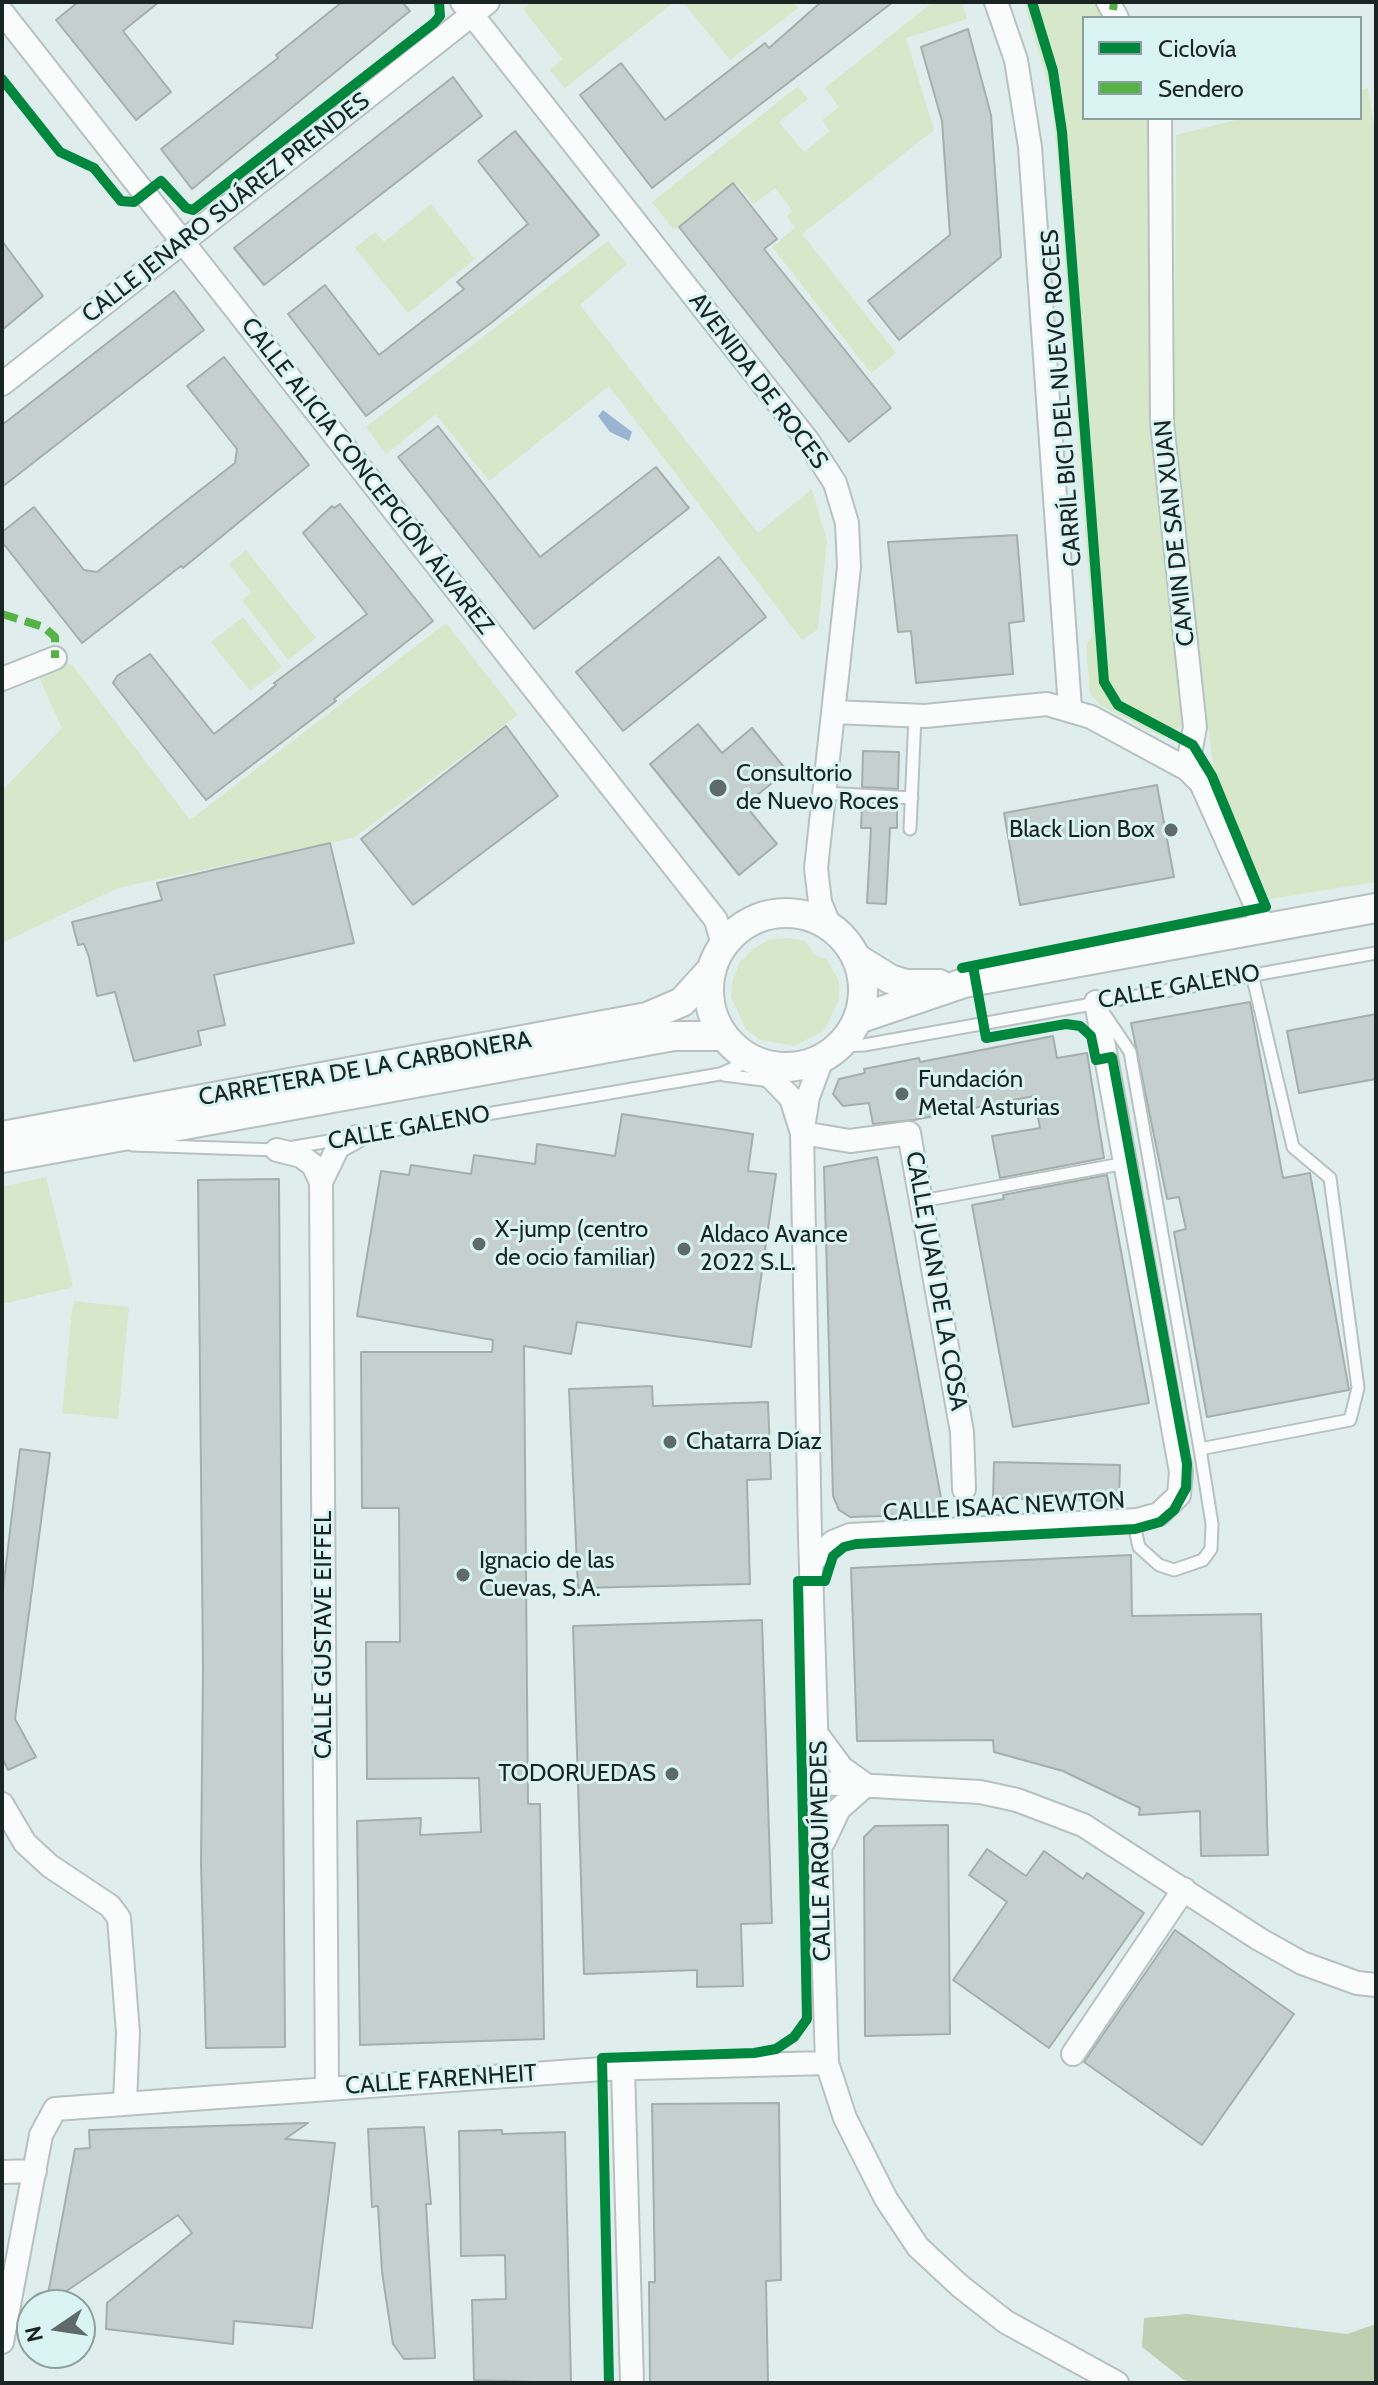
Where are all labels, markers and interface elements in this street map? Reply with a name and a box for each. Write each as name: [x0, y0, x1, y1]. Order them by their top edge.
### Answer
legend: [1082, 16, 1362, 120]
text: Ciclovía: [1158, 34, 1236, 63]
text: Sendero: [1158, 74, 1244, 103]
street label: CALLE JENARO SUÁREZ PRENDES: [76, 87, 376, 329]
street label: CARRÍL BICI DEL NUEVO ROCES: [1036, 228, 1088, 568]
street label: AVENIDA DE ROCES: [682, 287, 834, 475]
street label: CALLE ALICIA CONCEPCIÓN ÁLVAREZ: [235, 312, 499, 640]
street label: CAMIN DE SAN XUAN: [1149, 418, 1201, 648]
place label: Consultorio de Nuevo Roces: [736, 760, 899, 816]
marker: Consultorio de Nuevo Roces: [707, 777, 729, 799]
place label: Black Lion Box: [1009, 816, 1155, 844]
marker: Black Lion Box: [1162, 821, 1180, 839]
street label: CALLE GALENO: [1096, 959, 1262, 1015]
street label: CARRETERA DE LA CARBONERA: [196, 1026, 534, 1112]
place label: Fundación Metal Asturias: [918, 1066, 1060, 1122]
marker: Fundación Metal Asturias: [893, 1085, 911, 1103]
street label: CALLE GALENO: [326, 1100, 492, 1156]
street label: CALLE JUAN DE LA COSA: [899, 1149, 973, 1413]
place label: X-jump (centro de ocio familiar): [495, 1216, 656, 1272]
place label: Aldaco Avance 2022 S.L.: [700, 1221, 848, 1277]
marker: X-jump (centro de ocio familiar): [470, 1235, 488, 1253]
marker: Aldaco Avance 2022 S.L.: [675, 1240, 693, 1258]
place label: Chatarra Díaz: [686, 1428, 822, 1456]
marker: Chatarra Díaz: [661, 1433, 679, 1451]
street label: CALLE ISAAC NEWTON: [882, 1486, 1126, 1528]
street label: CALLE GUSTAVE EIFFEL: [310, 1511, 338, 1759]
place label: Ignacio de las Cuevas, S.A.: [479, 1547, 614, 1603]
marker: Ignacio de las Cuevas, S.A.: [454, 1566, 472, 1584]
street label: CALLE ARQUÍMEDES: [805, 1740, 837, 1962]
place label: TODORUEDAS: [498, 1760, 656, 1788]
marker: TODORUEDAS: [663, 1765, 681, 1783]
street label: CALLE FARENHEIT: [344, 2059, 538, 2101]
north arrow: [16, 2289, 96, 2369]
text: N: [19, 2323, 49, 2345]

